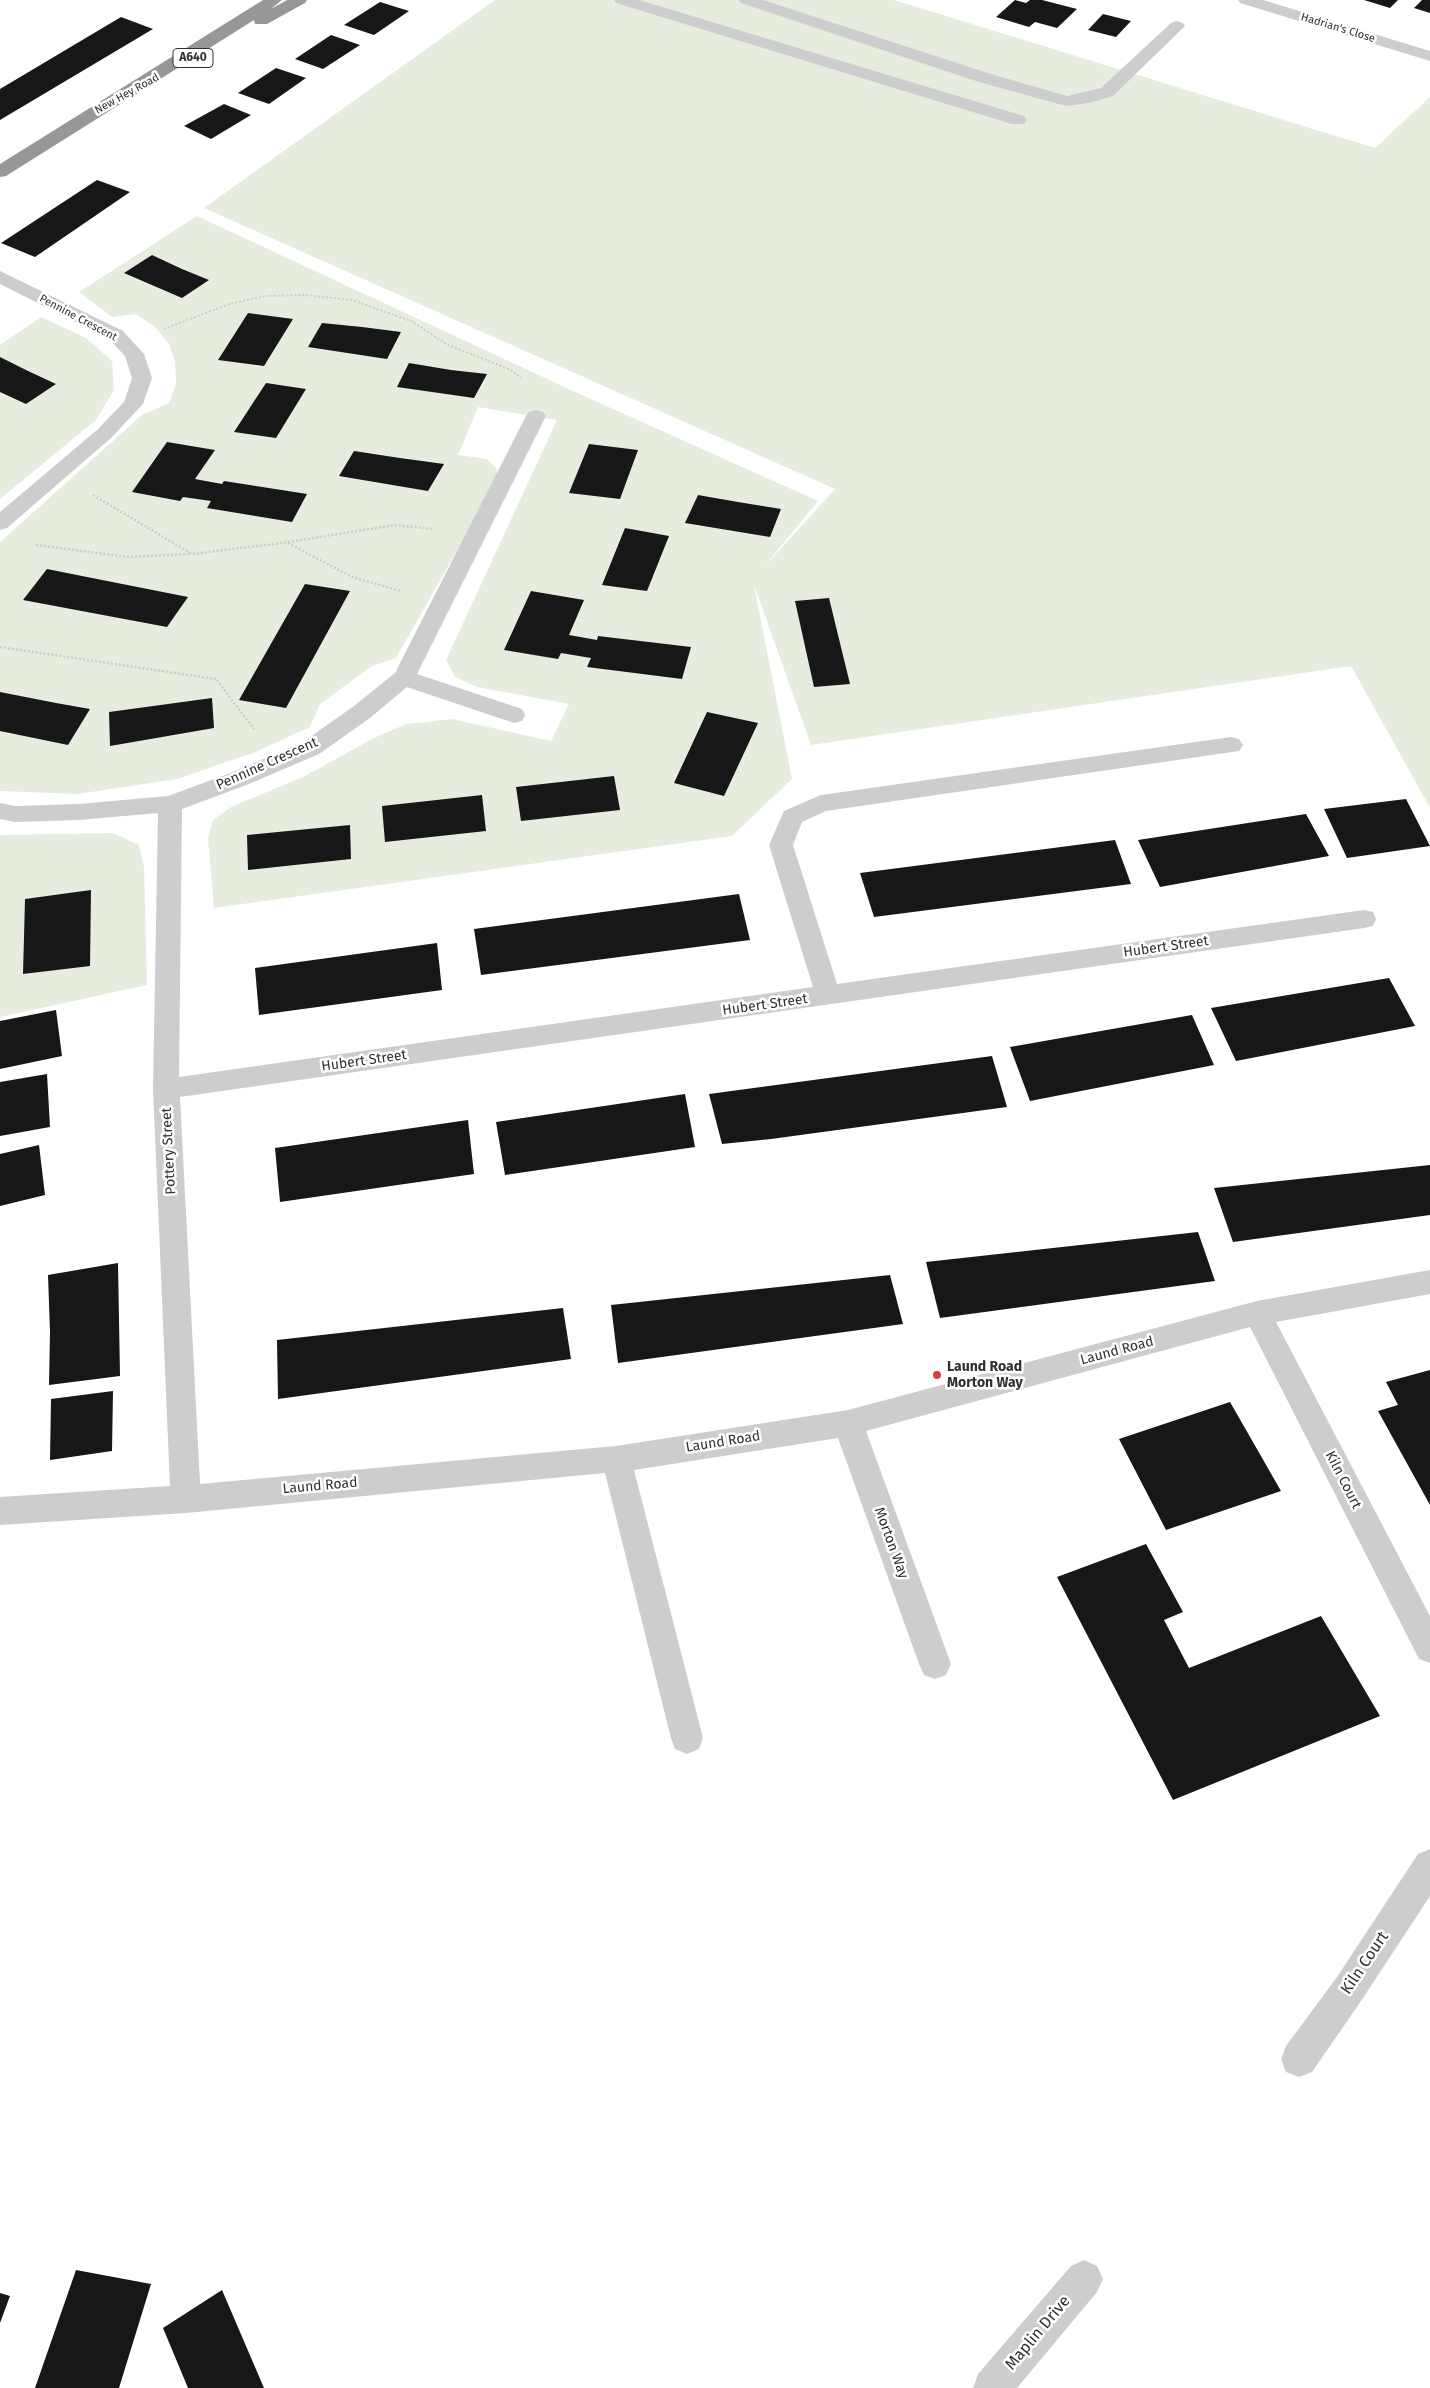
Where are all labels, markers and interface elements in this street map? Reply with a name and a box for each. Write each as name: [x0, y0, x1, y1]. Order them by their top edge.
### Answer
street label: Hadrian's Close: [1299, 10, 1377, 46]
road number: A640: [173, 48, 213, 68]
street label: New Hey Road: [93, 71, 161, 117]
street label: Pennine Crescent: [37, 292, 119, 344]
street label: Pennine Crescent: [214, 734, 320, 794]
street label: Hubert Street: [1122, 933, 1210, 961]
street label: Hubert Street: [721, 991, 809, 1019]
street label: Hubert Street: [320, 1047, 408, 1075]
street label: Pottery Street: [158, 1107, 180, 1195]
street label: Laund Road: [1079, 1333, 1155, 1369]
place label: Laund Road Morton Way: [947, 1359, 1023, 1391]
marker: Laund Road Morton Way: [931, 1369, 943, 1381]
street label: Laund Road: [685, 1428, 761, 1456]
street label: Kiln Court: [1321, 1448, 1365, 1512]
street label: Laund Road: [282, 1474, 358, 1498]
street label: Morton Way: [870, 1505, 912, 1581]
street label: Kiln Court: [1337, 1928, 1393, 1998]
street label: Maplin Drive: [1001, 2292, 1075, 2374]

